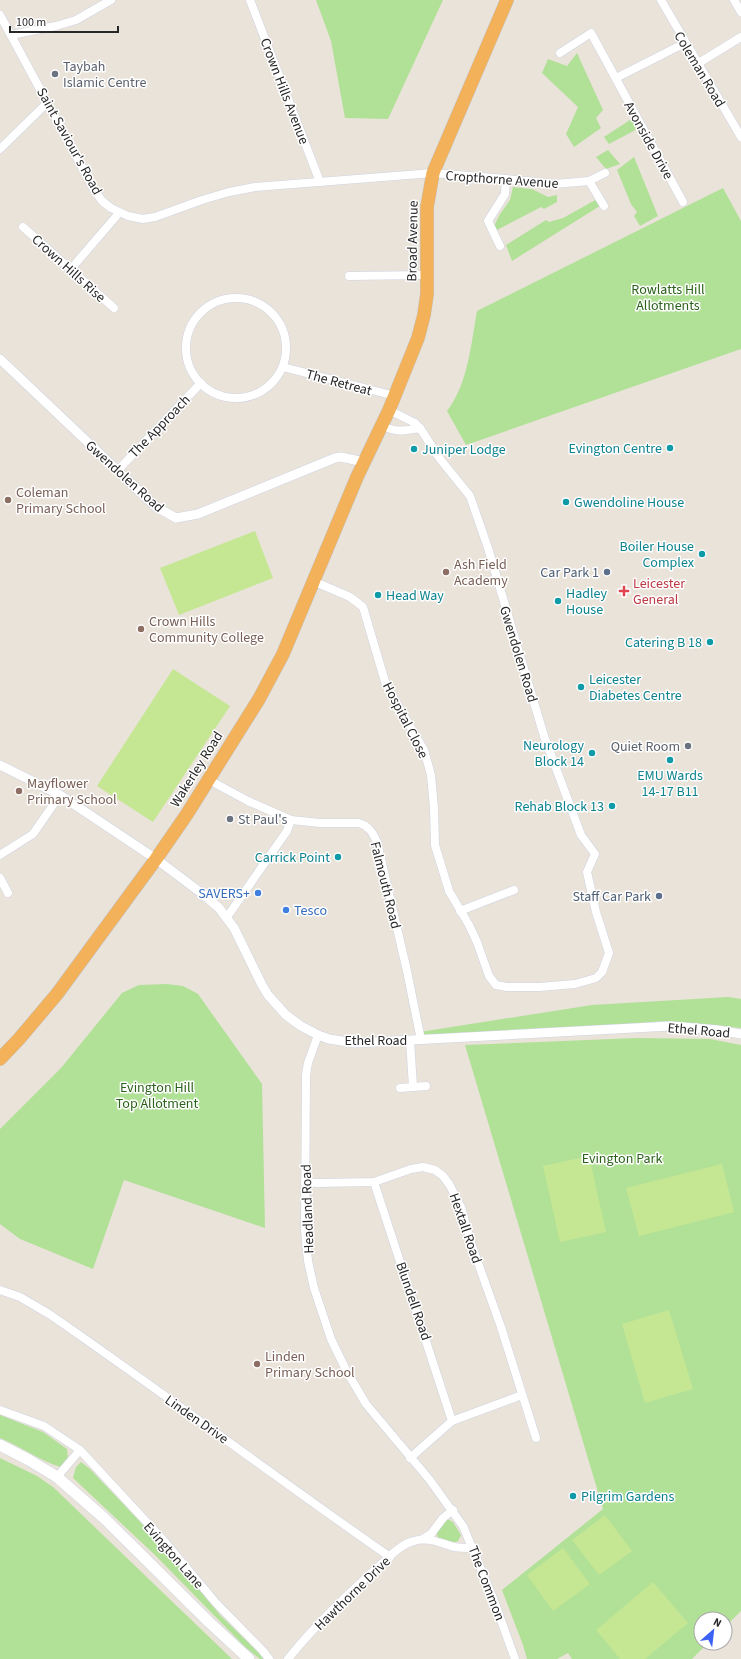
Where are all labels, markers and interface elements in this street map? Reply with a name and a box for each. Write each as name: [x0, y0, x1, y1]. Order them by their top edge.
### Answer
scale bar: [10, 8, 118, 34]
text: 100 m: [16, 14, 46, 31]
street label: Coleman Road: [669, 28, 730, 111]
street label: Crown Hills Avenue: [255, 35, 314, 147]
place label: Taybah Islamic Centre: [63, 57, 146, 93]
marker: Taybah Islamic Centre: [50, 69, 60, 79]
street label: Saint Saviour's Road: [31, 84, 107, 199]
street label: Avonside Drive: [618, 98, 678, 183]
street label: Cropthorne Avenue: [445, 166, 559, 194]
street label: Broad Avenue: [402, 200, 424, 282]
street label: Crown Hills Rise: [27, 230, 110, 307]
park label: Rowlatts Hill Allotments: [631, 280, 705, 316]
street label: The Retreat: [304, 365, 374, 401]
street label: The Approach: [124, 391, 195, 463]
street label: Gwendolen Road: [81, 436, 168, 518]
place label: Evington Centre: [568, 439, 662, 459]
place label: Juniper Lodge: [422, 440, 506, 460]
marker: Evington Centre: [665, 443, 675, 453]
marker: Juniper Lodge: [409, 444, 419, 454]
place label: Coleman Primary School: [16, 483, 106, 519]
place label: Gwendoline House: [574, 493, 684, 513]
marker: Coleman Primary School: [3, 495, 13, 505]
marker: Gwendoline House: [561, 497, 571, 507]
place label: Boiler House Complex: [619, 537, 695, 573]
marker: Boiler House Complex: [697, 549, 707, 559]
place label: Ash Field Academy: [454, 555, 508, 591]
place label: Car Park 1: [540, 563, 599, 583]
marker: Ash Field Academy: [441, 567, 451, 577]
marker: Car Park 1: [602, 567, 612, 577]
place label: Leicester General: [633, 574, 685, 610]
place label: Hadley House: [566, 584, 608, 620]
marker: Leicester General: [618, 585, 630, 597]
place label: Head Way: [386, 586, 444, 606]
marker: Head Way: [373, 590, 383, 600]
marker: Hadley House: [553, 596, 563, 606]
street label: Gwendolen Road: [494, 604, 542, 705]
place label: Crown Hills Community College: [149, 612, 264, 648]
marker: Crown Hills Community College: [136, 624, 146, 634]
place label: Catering B 18: [625, 633, 702, 653]
marker: Catering B 18: [705, 637, 715, 647]
place label: Leicester Diabetes Centre: [589, 670, 682, 706]
street label: Hospital Close: [377, 679, 433, 762]
marker: Leicester Diabetes Centre: [576, 682, 586, 692]
street label: Wakerley Road: [166, 728, 228, 811]
place label: Neurology Block 14: [523, 736, 584, 772]
place label: Quiet Room: [611, 737, 680, 757]
marker: Quiet Room: [683, 741, 693, 751]
marker: Neurology Block 14: [587, 748, 597, 758]
marker: EMU Wards 14-17 B11: [665, 755, 675, 765]
place label: EMU Wards 14-17 B11: [637, 766, 703, 802]
place label: Mayflower Primary School: [27, 774, 117, 810]
marker: Mayflower Primary School: [14, 786, 24, 796]
place label: Rehab Block 13: [515, 797, 604, 817]
marker: Rehab Block 13: [607, 801, 617, 811]
place label: St Paul's: [238, 810, 287, 830]
marker: St Paul's: [225, 814, 235, 824]
street label: Falmouth Road: [365, 840, 406, 931]
place label: Carrick Point: [255, 848, 330, 868]
marker: Carrick Point: [333, 852, 343, 862]
place label: SAVERS+: [198, 884, 250, 904]
place label: Staff Car Park: [573, 887, 651, 907]
marker: SAVERS+: [253, 888, 263, 898]
marker: Staff Car Park: [654, 891, 664, 901]
place label: Tesco: [294, 901, 327, 921]
marker: Tesco: [281, 905, 291, 915]
street label: Ethel Road: [667, 1018, 731, 1044]
street label: Ethel Road: [345, 1031, 407, 1051]
park label: Evington Hill Top Allotment: [116, 1078, 199, 1114]
park label: Evington Park: [582, 1149, 662, 1169]
street label: Headland Road: [296, 1164, 320, 1254]
street label: Hextall Road: [444, 1190, 486, 1266]
street label: Blundell Road: [390, 1259, 436, 1343]
place label: Linden Primary School: [265, 1347, 355, 1383]
marker: Linden Primary School: [252, 1359, 262, 1369]
street label: Linden Drive: [161, 1391, 232, 1449]
place label: Pilgrim Gardens: [581, 1487, 674, 1507]
marker: Pilgrim Gardens: [568, 1491, 578, 1501]
street label: Evington Lane: [138, 1518, 208, 1594]
street label: The Common: [463, 1543, 510, 1624]
street label: Hawthorne Drive: [310, 1552, 395, 1635]
north arrow: [693, 1611, 733, 1651]
text: N: [711, 1614, 724, 1631]

